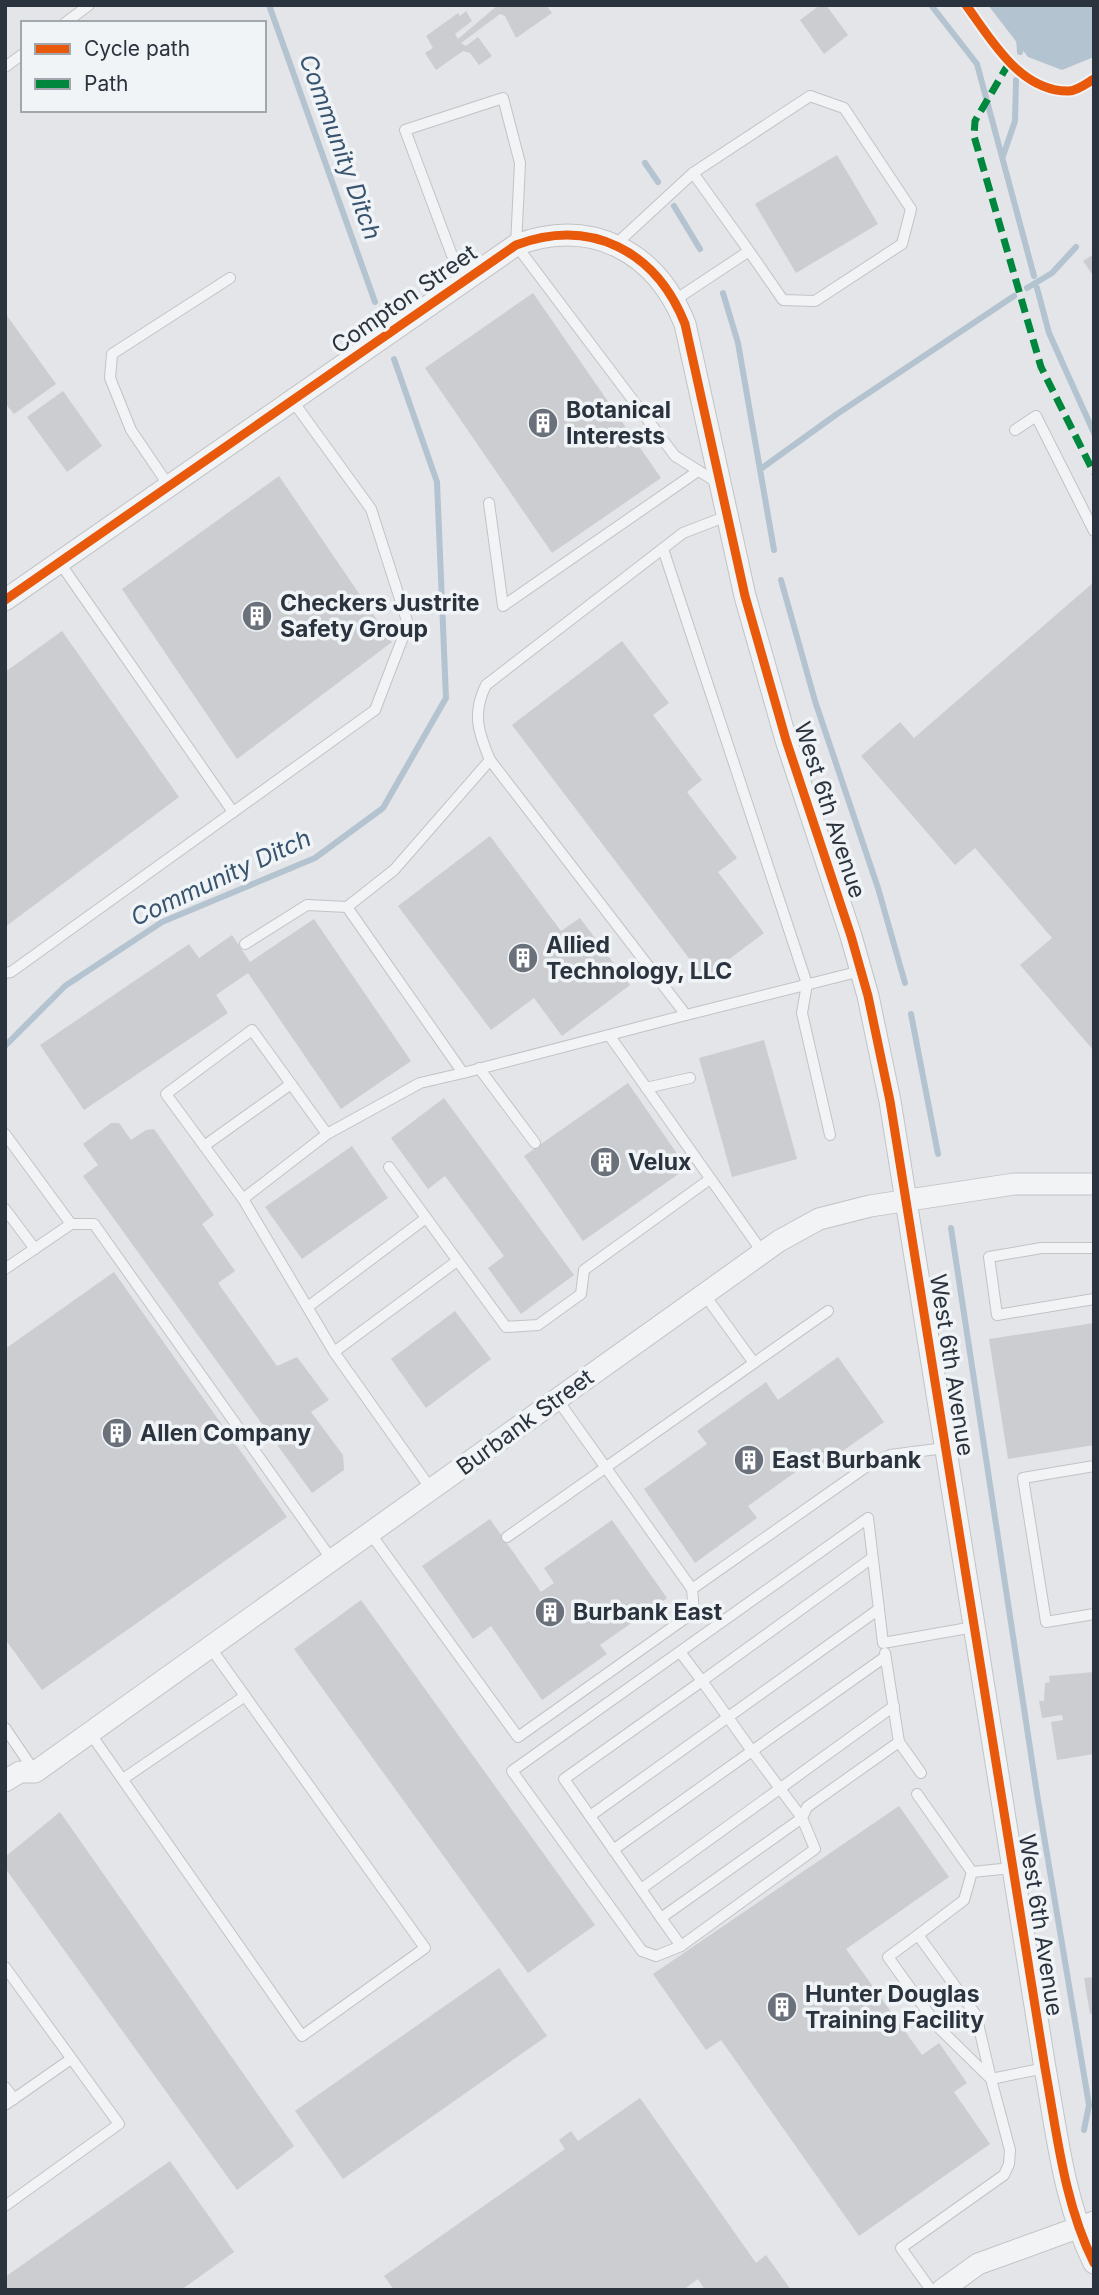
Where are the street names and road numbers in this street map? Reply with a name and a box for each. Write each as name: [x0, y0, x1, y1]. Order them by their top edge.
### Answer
street label: Compton Street: [326, 238, 482, 359]
street label: West 6th Avenue: [788, 718, 872, 902]
street label: West 6th Avenue: [924, 1272, 980, 1458]
street label: Burbank Street: [451, 1363, 599, 1481]
street label: West 6th Avenue: [1013, 1832, 1069, 2018]

